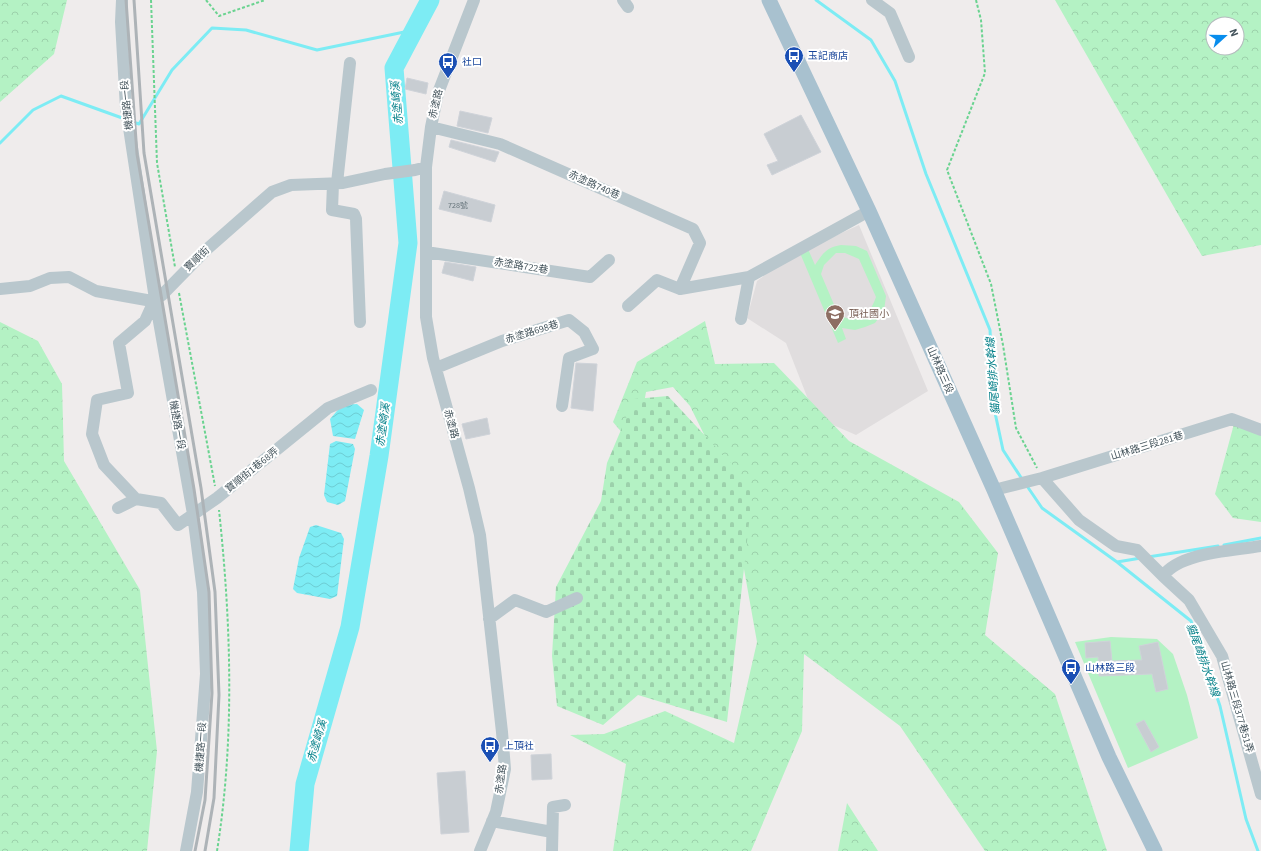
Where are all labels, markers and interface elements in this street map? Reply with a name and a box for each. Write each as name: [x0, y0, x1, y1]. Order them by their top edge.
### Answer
north arrow: [1205, 16, 1245, 56]
text: N: [1226, 26, 1242, 39]
bus stop icon: 玉記商店: [783, 45, 805, 73]
place label: 玉記商店: [808, 49, 848, 63]
bus stop icon: 社口: [437, 51, 459, 79]
place label: 社口: [462, 55, 482, 69]
water label: 赤塗崎溪: [387, 78, 406, 126]
street label: 機捷路一段: [117, 79, 137, 131]
street label: 赤塗路: [426, 88, 446, 120]
street label: 赤塗路740巷: [566, 167, 622, 203]
house number: 728號: [448, 200, 468, 211]
street label: 寶順街: [181, 244, 213, 274]
street label: 赤塗路722巷: [493, 255, 549, 277]
school or university icon: 頂社國小: [824, 303, 846, 331]
place label: 頂社國小: [849, 307, 889, 321]
street label: 赤塗路698巷: [504, 317, 560, 347]
water label: 貓尾崎排水幹線: [983, 335, 1003, 415]
street label: 山林路三段: [923, 344, 957, 396]
street label: 機捷路一段: [166, 399, 188, 451]
water label: 赤塗崎溪: [373, 400, 394, 448]
street label: 赤塗路: [440, 408, 462, 440]
street label: 山林路三段281巷: [1109, 428, 1185, 464]
street label: 寶順街1巷68弄: [222, 444, 282, 496]
water label: 貓尾崎排水幹線: [1183, 621, 1224, 701]
bus stop icon: 山林路三段: [1060, 657, 1082, 685]
street label: 山林路三段377巷51弄: [1217, 659, 1257, 755]
place label: 山林路三段: [1085, 661, 1135, 675]
water label: 赤塗崎溪: [304, 716, 331, 764]
street label: 機捷路一段: [192, 722, 210, 772]
bus stop icon: 上頂社: [479, 735, 501, 763]
place label: 上頂社: [504, 739, 534, 753]
street label: 赤塗路: [492, 763, 510, 795]

